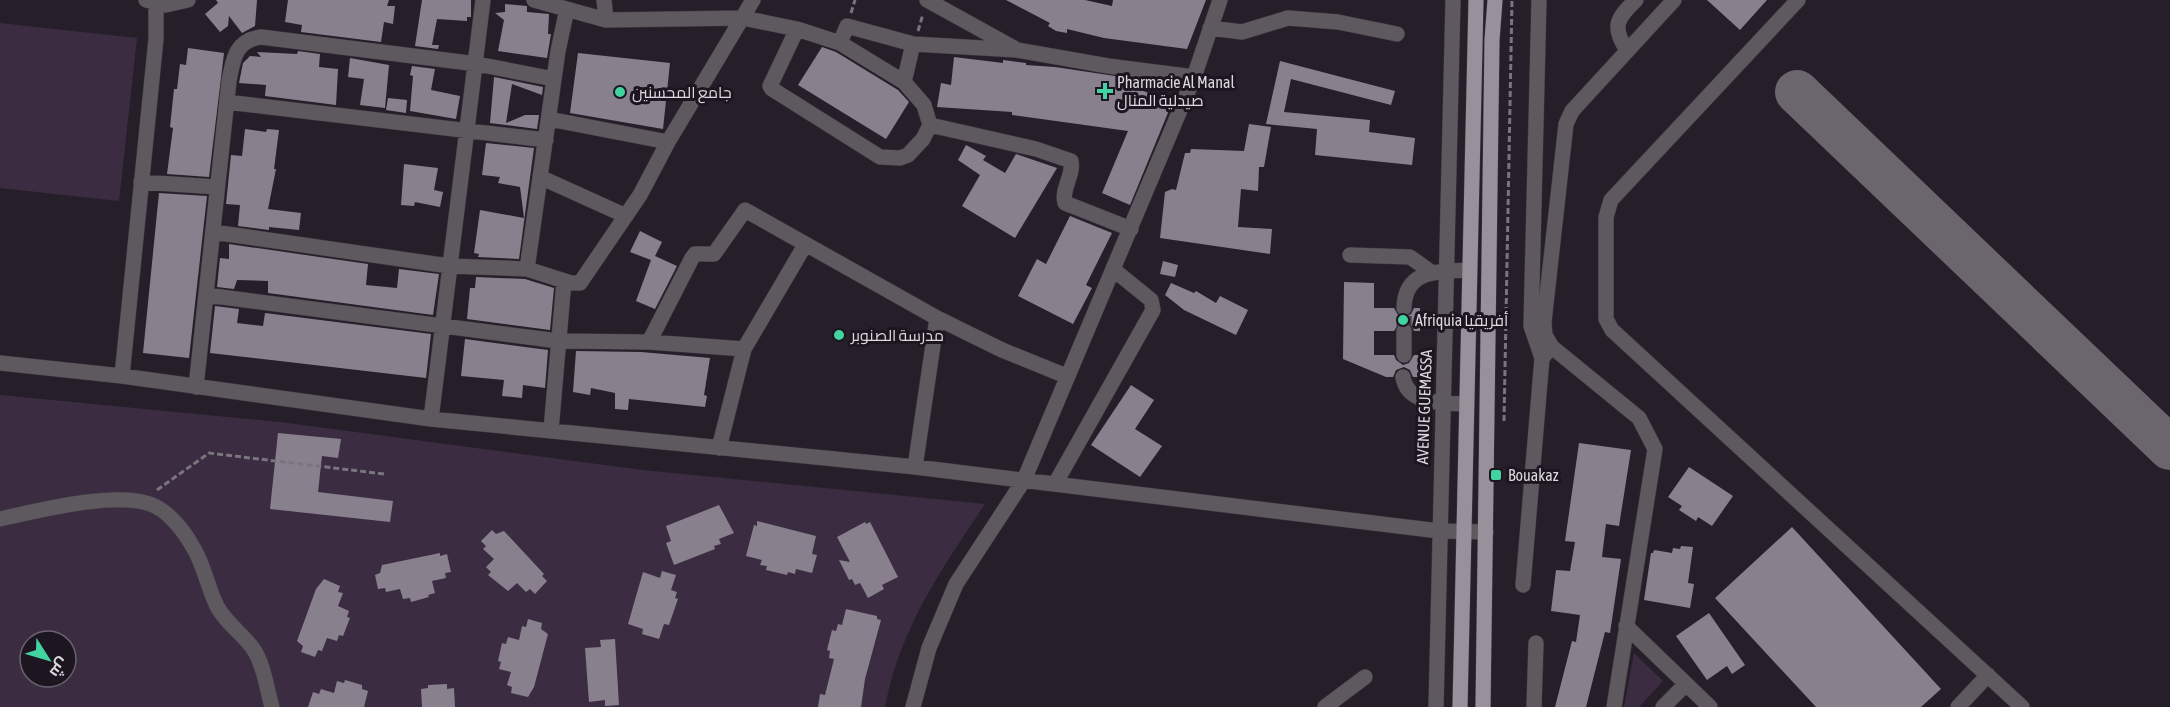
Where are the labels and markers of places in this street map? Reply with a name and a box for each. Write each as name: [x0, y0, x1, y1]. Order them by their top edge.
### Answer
place label: Pharmacie Al Manal صيدلية المنال: [1117, 73, 1235, 111]
place label: جامع المحسنين: [632, 83, 732, 104]
marker: Pharmacie Al Manal صيدلية المنال: [1098, 84, 1112, 98]
marker: جامع المحسنين: [613, 85, 627, 99]
place label: Afriquia أفريقيا: [1415, 311, 1508, 330]
marker: Afriquia أفريقيا: [1396, 313, 1410, 327]
place label: مدرسة الصنوبر: [850, 326, 944, 345]
marker: مدرسة الصنوبر: [832, 328, 846, 342]
place label: Bouakaz: [1508, 466, 1559, 484]
marker: Bouakaz: [1489, 468, 1503, 482]

